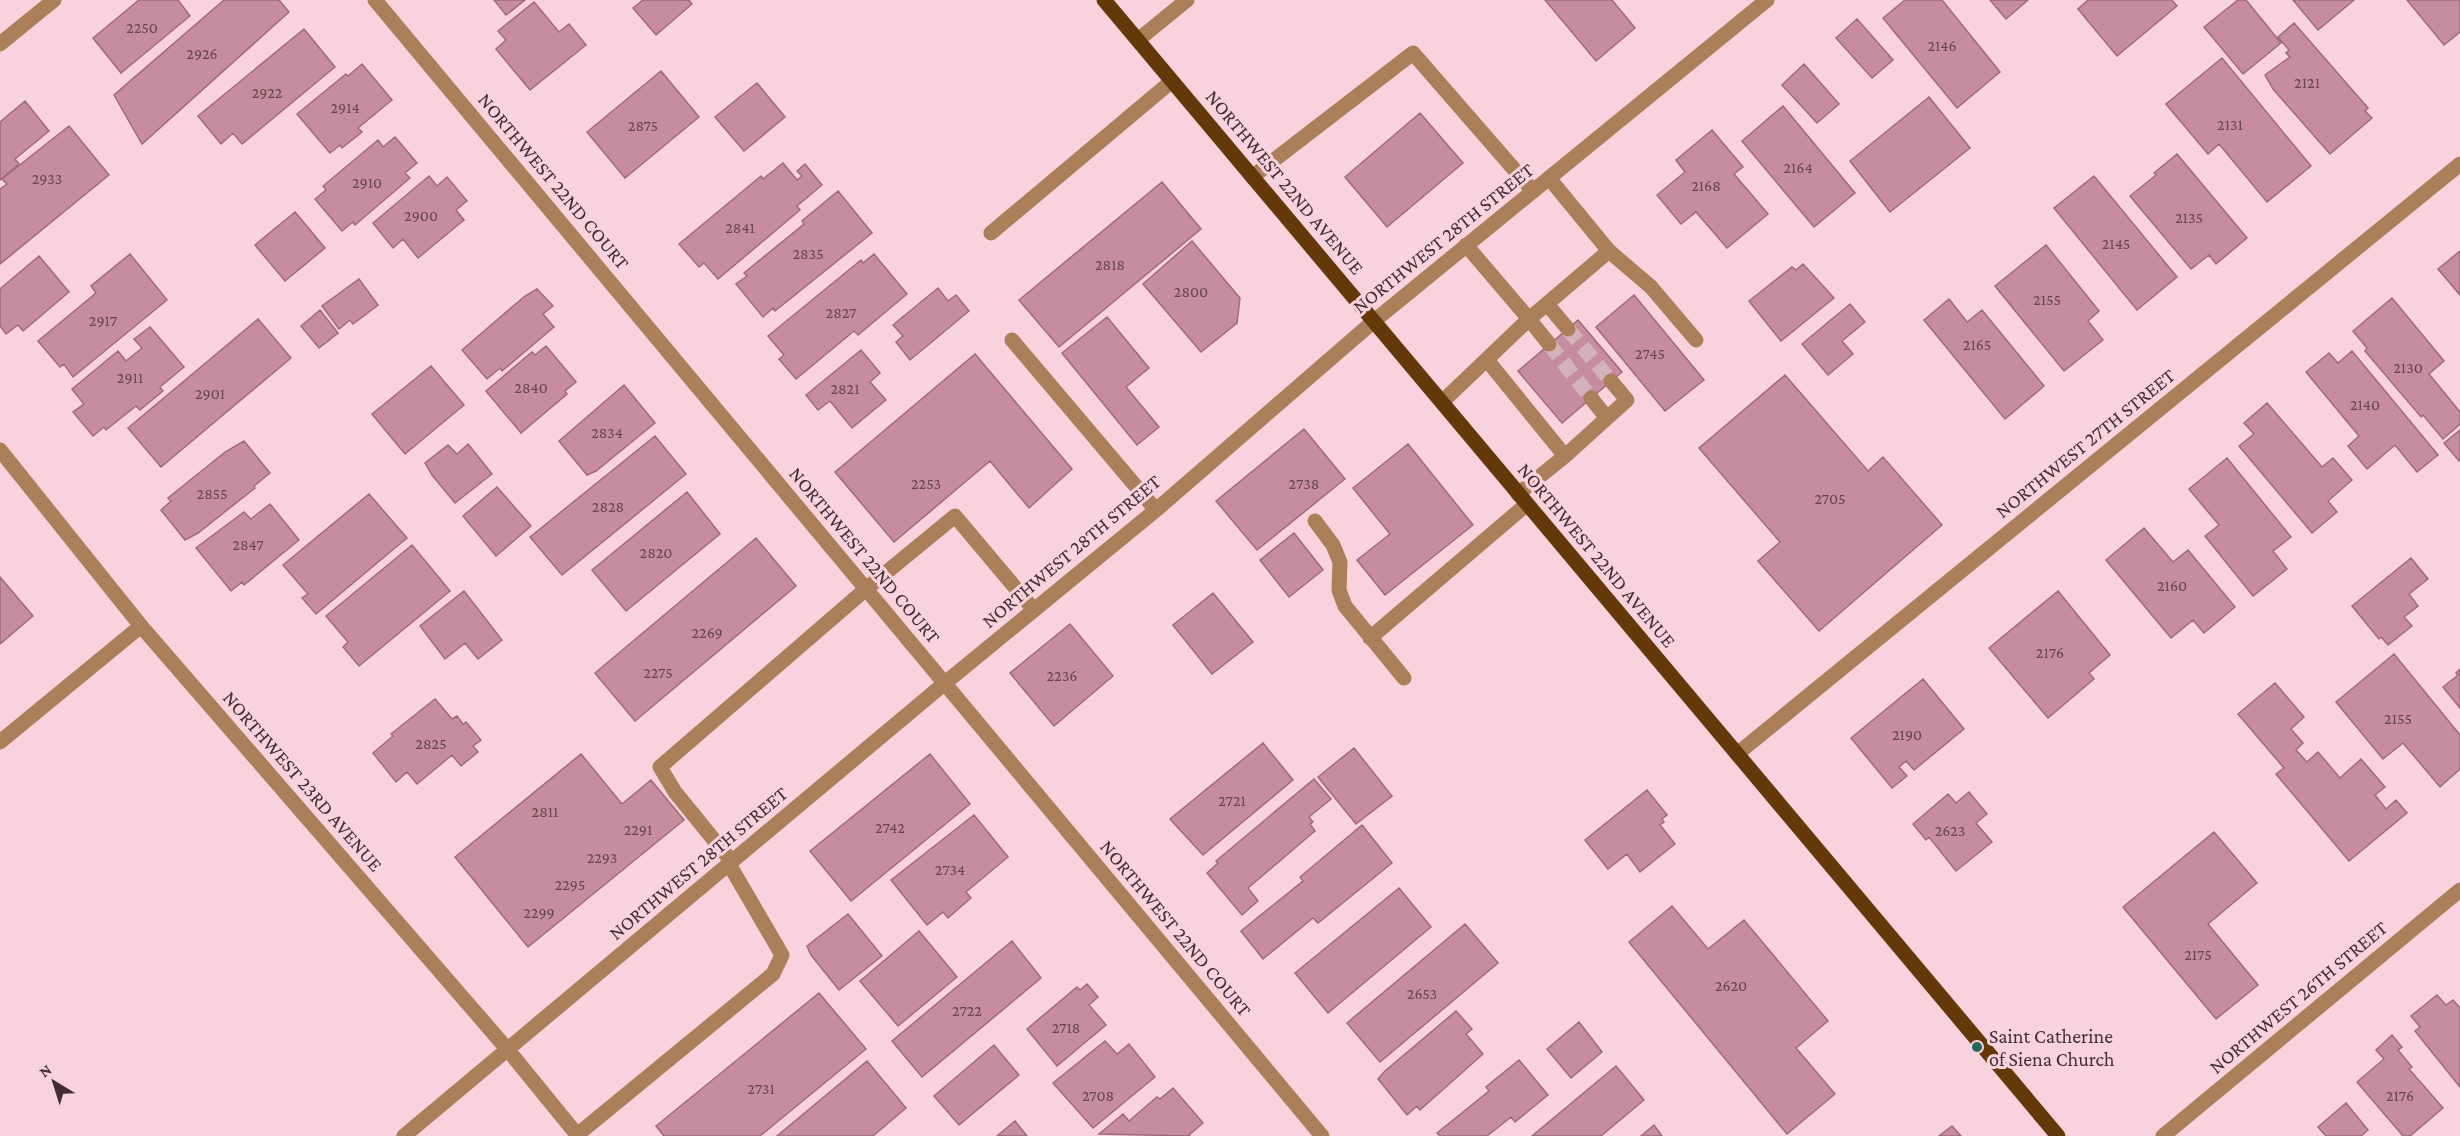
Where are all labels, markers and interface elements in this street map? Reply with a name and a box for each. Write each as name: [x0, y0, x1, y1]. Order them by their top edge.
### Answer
house number: 2250: [126, 19, 158, 36]
house number: 2146: [1927, 37, 1957, 54]
house number: 2926: [186, 45, 218, 62]
house number: 2121: [2294, 74, 2320, 91]
house number: 2922: [252, 84, 283, 101]
street label: NORTHWEST 22ND AVENUE: [1201, 85, 1369, 279]
street label: NORTHWEST 22ND COURT: [474, 88, 634, 274]
house number: 2914: [330, 99, 360, 116]
house number: 2131: [2217, 116, 2243, 133]
house number: 2875: [628, 117, 658, 134]
street label: NORTHWEST 28TH STREET: [1348, 158, 1538, 318]
house number: 2164: [1783, 159, 1813, 176]
house number: 2933: [32, 170, 62, 187]
house number: 2910: [352, 174, 382, 191]
house number: 2168: [1691, 177, 1721, 194]
house number: 2900: [404, 207, 438, 224]
house number: 2135: [2175, 209, 2203, 226]
house number: 2841: [725, 219, 755, 236]
house number: 2145: [2102, 235, 2130, 252]
house number: 2835: [792, 245, 824, 262]
house number: 2818: [1095, 256, 1125, 273]
house number: 2800: [1174, 283, 1208, 300]
house number: 2155: [2033, 291, 2061, 308]
house number: 2827: [826, 304, 857, 321]
house number: 2917: [89, 312, 118, 329]
house number: 2165: [1963, 336, 1991, 353]
house number: 2745: [1635, 345, 1665, 362]
house number: 2130: [2393, 359, 2423, 376]
street label: NORTHWEST 27TH STREET: [1991, 364, 2179, 522]
house number: 2911: [117, 369, 143, 386]
house number: 2840: [514, 379, 548, 396]
house number: 2821: [830, 380, 860, 397]
house number: 2901: [195, 385, 225, 402]
house number: 2140: [2350, 396, 2380, 413]
house number: 2834: [591, 424, 623, 441]
street label: NORTHWEST 22ND AVENUE: [1513, 458, 1681, 652]
street label: NORTHWEST 22ND COURT: [785, 462, 945, 648]
street label: NORTHWEST 28TH STREET: [977, 470, 1165, 632]
house number: 2253: [911, 475, 941, 492]
house number: 2738: [1289, 475, 1319, 492]
house number: 2855: [197, 485, 227, 502]
house number: 2705: [1814, 490, 1846, 507]
house number: 2828: [592, 498, 624, 515]
house number: 2847: [232, 536, 264, 553]
house number: 2820: [640, 544, 672, 561]
house number: 2160: [2157, 577, 2187, 594]
house number: 2269: [691, 624, 723, 641]
house number: 2176: [2036, 644, 2064, 661]
house number: 2275: [643, 664, 673, 681]
house number: 2236: [1047, 667, 1077, 684]
street label: NORTHWEST 23RD AVENUE: [219, 686, 387, 876]
house number: 2155: [2384, 710, 2412, 727]
house number: 2190: [1892, 726, 1922, 743]
house number: 2825: [415, 735, 447, 752]
street label: NORTHWEST 28TH STREET: [604, 782, 792, 944]
house number: 2721: [1218, 792, 1246, 809]
house number: 2811: [532, 803, 558, 820]
house number: 2742: [875, 819, 905, 836]
house number: 2291: [624, 821, 652, 838]
house number: 2623: [1935, 822, 1965, 839]
street label: NORTHWEST 22ND COURT: [1096, 835, 1256, 1021]
house number: 2293: [587, 849, 617, 866]
house number: 2734: [935, 861, 965, 878]
house number: 2295: [555, 876, 585, 893]
house number: 2299: [523, 904, 555, 921]
street label: NORTHWEST 26TH STREET: [2205, 916, 2391, 1078]
house number: 2175: [2184, 946, 2212, 963]
house number: 2620: [1715, 977, 1747, 994]
house number: 2653: [1407, 985, 1437, 1002]
house number: 2722: [952, 1002, 982, 1019]
house number: 2718: [1052, 1019, 1080, 1036]
place label: Saint Catherine of Siena Church: [1989, 1025, 2115, 1070]
marker: Saint Catherine of Siena Church: [1970, 1040, 1984, 1054]
north arrow: [24, 1052, 84, 1112]
text: N: [36, 1060, 55, 1081]
house number: 2731: [747, 1080, 775, 1097]
house number: 2708: [1082, 1087, 1114, 1104]
house number: 2176: [2386, 1087, 2414, 1104]

